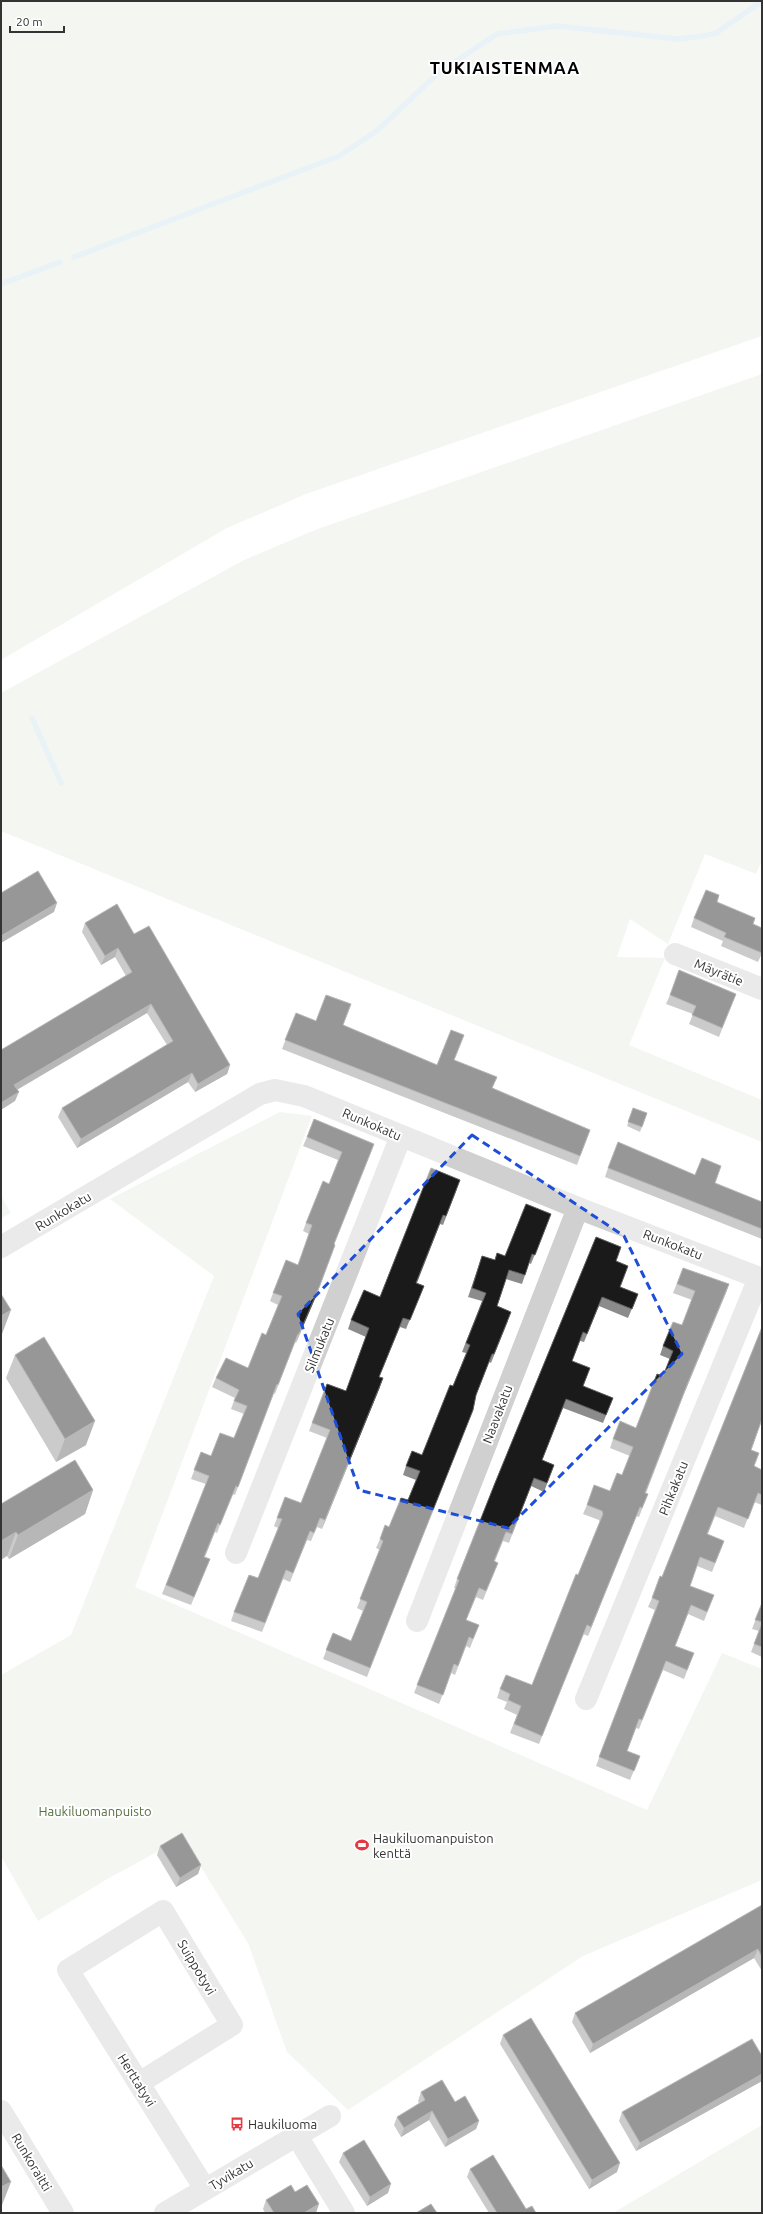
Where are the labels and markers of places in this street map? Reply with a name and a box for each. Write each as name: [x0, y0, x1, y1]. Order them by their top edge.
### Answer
place label: Haukiluomanpuiston kenttä: [373, 1831, 494, 1860]
sports icon: Haukiluomanpuiston kenttä: [354, 1837, 370, 1853]
bus stop icon: Haukiluoma: [229, 2116, 245, 2132]
place label: Haukiluoma: [248, 2117, 317, 2131]

